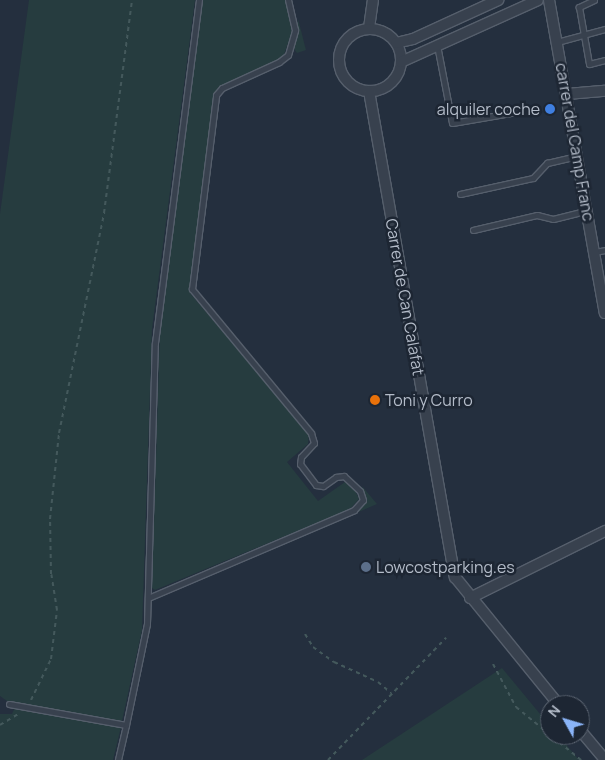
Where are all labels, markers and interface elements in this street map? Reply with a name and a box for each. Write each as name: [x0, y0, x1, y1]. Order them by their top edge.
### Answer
street label: carrer del Camp Franc: [552, 61, 598, 223]
place label: alquiler coche: [437, 99, 540, 119]
marker: alquiler coche: [544, 103, 556, 115]
street label: Carrer de Can Calafat: [382, 217, 428, 377]
place label: Toni y Curro: [385, 390, 473, 410]
marker: Toni y Curro: [369, 394, 381, 406]
place label: Lowcostparking.es: [376, 557, 515, 577]
marker: Lowcostparking.es: [360, 561, 372, 573]
north arrow: [540, 695, 590, 745]
text: N: [543, 701, 564, 721]

